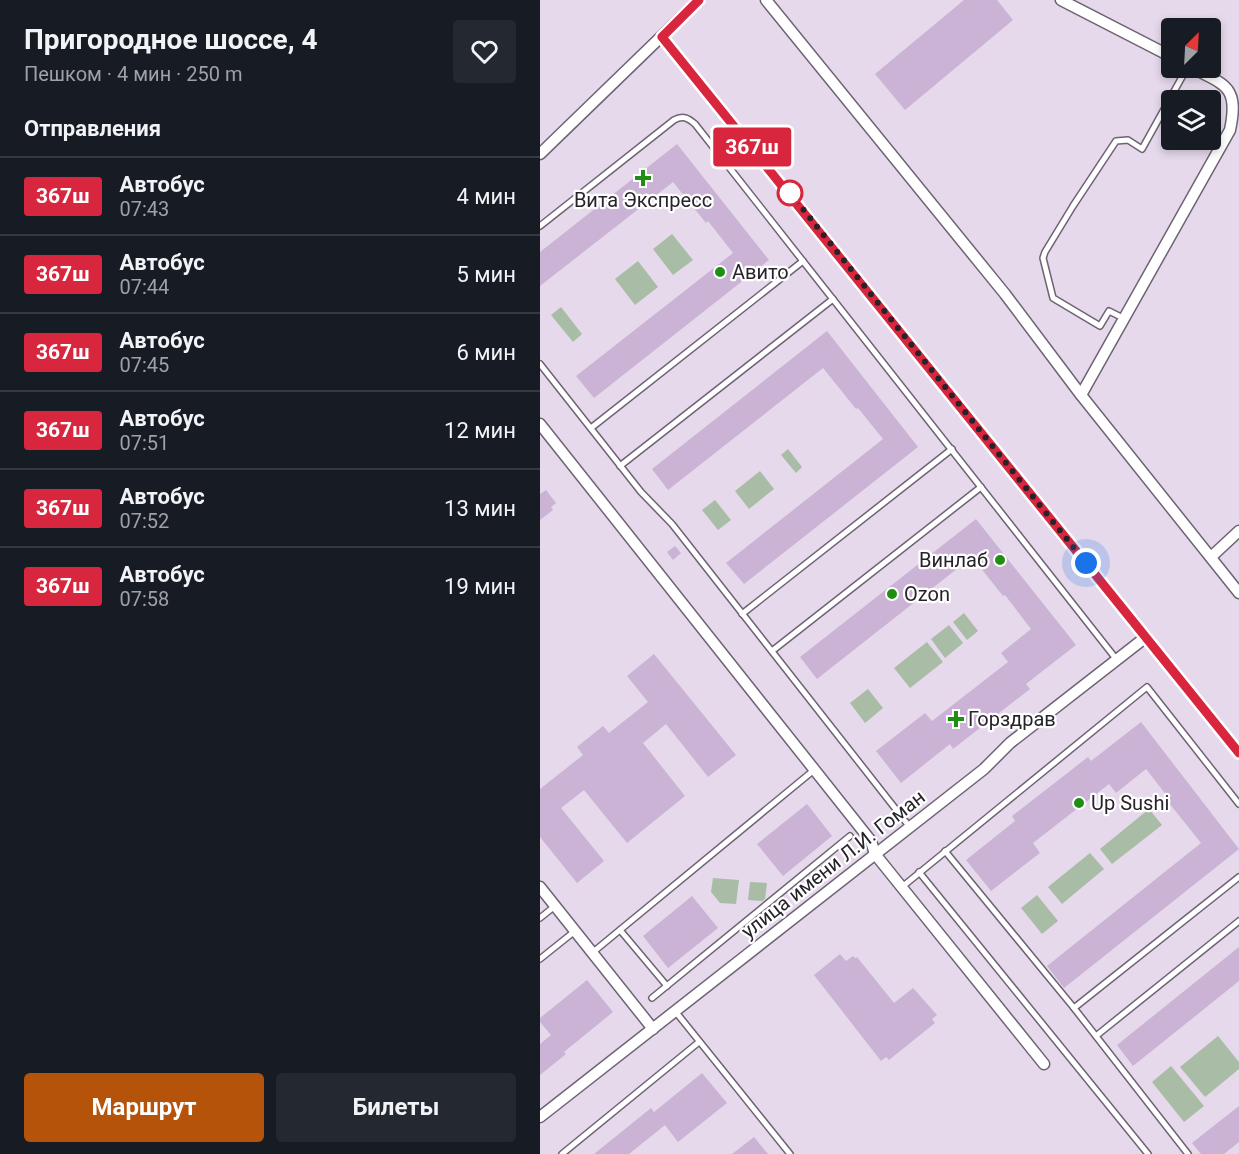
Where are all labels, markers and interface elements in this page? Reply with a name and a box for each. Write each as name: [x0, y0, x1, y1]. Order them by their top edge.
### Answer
north arrow: [1161, 18, 1221, 78]
map controls: [1161, 18, 1221, 150]
button: heart: [453, 20, 516, 83]
text: Пригородное шоссе, 4: [24, 23, 318, 56]
text: Пешком · 4 мин · 250 m: [24, 62, 243, 86]
button: layers: [1161, 90, 1221, 150]
text: Отправления: [24, 116, 161, 141]
line badge: 367ш: [710, 128, 794, 166]
text: 367ш: [725, 135, 779, 159]
marker: Вита Экспресс: [636, 171, 650, 185]
text: Автобус: [120, 172, 205, 197]
unlabelled marker: [777, 180, 803, 206]
text: 367ш: [36, 184, 90, 208]
text: 4 мин: [456, 184, 516, 209]
place label: Вита Экспресс: [574, 188, 712, 212]
text: 07:43: [120, 197, 169, 221]
text: Автобус: [120, 250, 205, 275]
place label: Авито: [732, 260, 789, 284]
text: 367ш: [36, 262, 90, 286]
text: 5 мин: [456, 262, 516, 287]
marker: Авито: [713, 265, 727, 279]
text: 07:44: [120, 275, 169, 299]
text: Автобус: [120, 328, 205, 353]
text: 367ш: [36, 340, 90, 364]
text: 6 мин: [456, 340, 516, 365]
text: 07:45: [120, 353, 169, 377]
text: Автобус: [120, 406, 205, 431]
text: 367ш: [36, 418, 90, 442]
text: 12 мин: [444, 418, 516, 443]
text: 07:51: [120, 431, 169, 455]
text: Автобус: [120, 484, 205, 509]
text: 367ш: [36, 496, 90, 520]
text: 13 мин: [444, 496, 516, 521]
text: 07:52: [120, 509, 169, 533]
place label: Винлаб: [919, 548, 988, 572]
your location: [1071, 548, 1101, 578]
marker: Винлаб: [993, 553, 1007, 567]
text: Автобус: [120, 562, 205, 587]
text: 367ш: [36, 574, 90, 598]
text: 19 мин: [444, 574, 516, 599]
place label: Ozon: [904, 582, 950, 606]
text: 07:58: [120, 587, 169, 611]
marker: Ozon: [885, 587, 899, 601]
place label: Горздрав: [968, 707, 1056, 731]
marker: Горздрав: [949, 712, 963, 726]
street label: улица имени Л.И. Гоман: [736, 785, 930, 943]
place label: Up Sushi: [1091, 791, 1169, 815]
marker: Up Sushi: [1072, 796, 1086, 810]
button: Маршрут: [24, 1073, 264, 1142]
button: Билеты: [276, 1073, 516, 1142]

